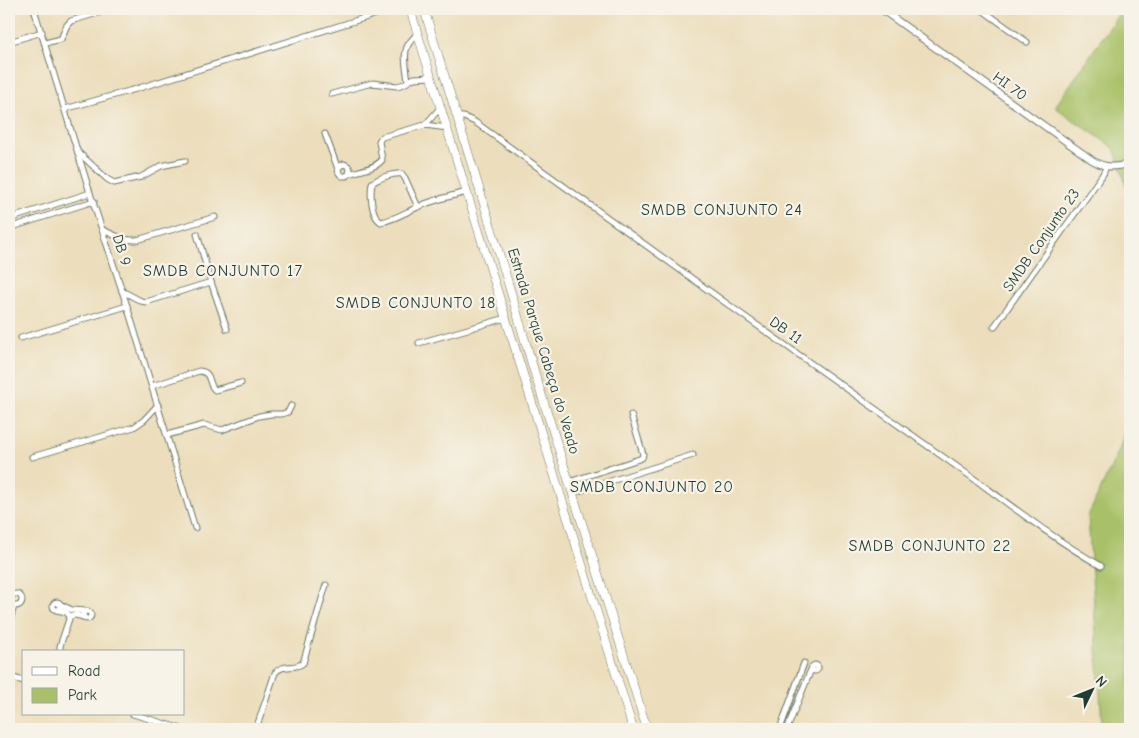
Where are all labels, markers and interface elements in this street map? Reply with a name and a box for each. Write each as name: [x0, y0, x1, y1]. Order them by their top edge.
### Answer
street label: HI 70: [989, 68, 1031, 104]
street label: SMDB Conjunto 23: [999, 185, 1083, 295]
district label: SMDB CONJUNTO 24: [641, 201, 803, 219]
street label: DB 9: [109, 232, 135, 268]
street label: Estrada Parque Cabeça do Veado: [504, 246, 584, 456]
district label: SMDB CONJUNTO 17: [143, 262, 303, 280]
district label: SMDB CONJUNTO 18: [336, 294, 496, 312]
street label: DB 11: [766, 312, 806, 348]
district label: SMDB CONJUNTO 20: [570, 478, 734, 496]
district label: SMDB CONJUNTO 22: [849, 537, 1011, 555]
legend: [22, 650, 185, 716]
text: Road: [68, 662, 100, 680]
north arrow: [1066, 666, 1116, 716]
text: N: [1092, 672, 1110, 691]
text: Park: [68, 686, 97, 704]

